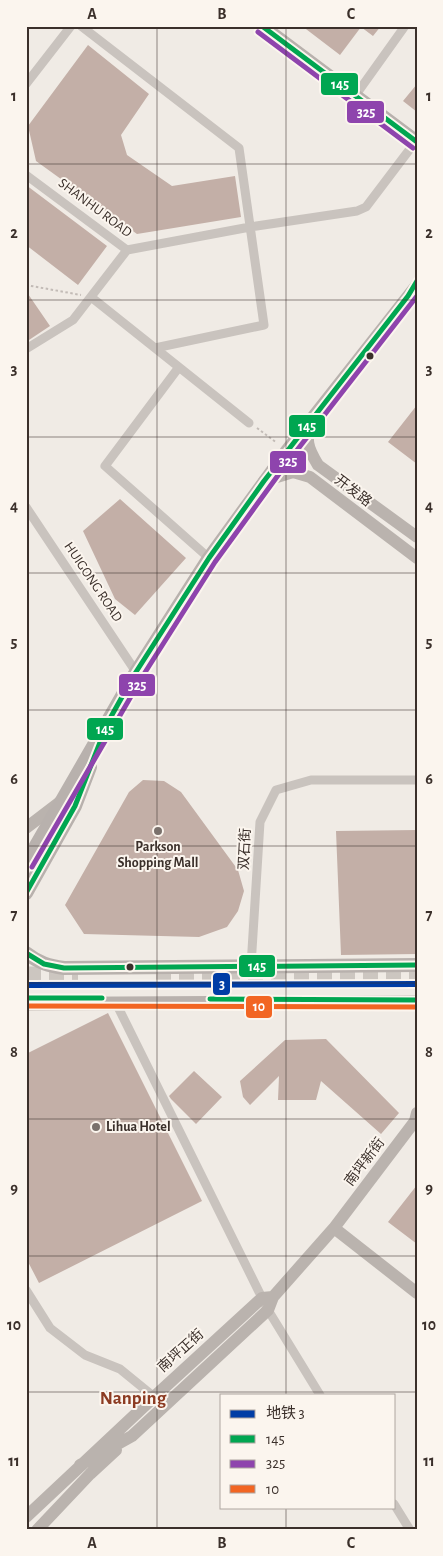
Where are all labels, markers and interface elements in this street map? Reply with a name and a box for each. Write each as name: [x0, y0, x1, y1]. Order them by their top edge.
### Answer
text: A: [87, 6, 97, 22]
text: B: [217, 6, 227, 22]
text: C: [347, 6, 356, 22]
line badge: 145: [320, 72, 359, 96]
text: 145: [331, 78, 349, 92]
text: 1: [11, 88, 17, 104]
text: 1: [426, 88, 432, 104]
line badge: 325: [346, 100, 385, 124]
text: 325: [357, 106, 375, 120]
street label: SHANHU ROAD: [56, 176, 134, 240]
text: 2: [10, 225, 18, 241]
text: 2: [425, 225, 433, 241]
unlabelled marker: [365, 351, 375, 361]
text: 3: [11, 361, 18, 377]
text: 3: [426, 361, 433, 377]
line badge: 145: [288, 414, 326, 438]
text: 145: [298, 420, 316, 434]
line badge: 325: [269, 450, 307, 474]
text: 325: [279, 455, 297, 469]
street label: 开发路: [332, 471, 375, 509]
text: 4: [10, 498, 18, 514]
text: 4: [425, 498, 433, 514]
street label: HUIGONG ROAD: [61, 540, 125, 624]
text: 5: [11, 634, 18, 650]
text: 5: [426, 634, 433, 650]
line badge: 325: [118, 673, 156, 697]
text: 325: [128, 679, 146, 693]
line badge: 145: [86, 717, 124, 741]
text: 145: [96, 723, 114, 737]
text: 6: [10, 771, 18, 787]
text: 6: [425, 771, 433, 787]
marker: Parkson Shopping Mall: [152, 825, 164, 837]
street label: 双石街: [236, 828, 253, 870]
place label: Parkson Shopping Mall: [117, 840, 199, 870]
text: 7: [11, 907, 18, 923]
text: 7: [426, 907, 433, 923]
line badge: 145: [238, 954, 276, 978]
text: 145: [248, 960, 266, 974]
unlabelled marker: [125, 962, 135, 972]
line badge: 3: [212, 972, 231, 996]
text: 3: [219, 978, 225, 992]
line badge: 10: [245, 995, 273, 1019]
text: 10: [253, 1000, 265, 1014]
text: 8: [10, 1044, 18, 1060]
text: 8: [425, 1044, 433, 1060]
place label: Lihua Hotel: [106, 1120, 171, 1134]
marker: Lihua Hotel: [90, 1121, 102, 1133]
street label: 南坪新街: [342, 1135, 387, 1189]
text: 9: [10, 1180, 18, 1196]
text: 9: [425, 1180, 433, 1196]
text: 10: [7, 1317, 21, 1333]
text: 10: [422, 1317, 436, 1333]
street label: 南坪正街: [155, 1326, 206, 1375]
district label: Nanping: [100, 1389, 167, 1408]
legend: [220, 1394, 396, 1508]
text: 地铁 3: [266, 1405, 305, 1421]
text: 145: [266, 1432, 285, 1447]
text: 11: [8, 1453, 20, 1469]
text: 11: [423, 1453, 435, 1469]
text: 325: [266, 1456, 285, 1471]
text: 10: [266, 1482, 279, 1497]
text: A: [87, 1535, 97, 1551]
text: B: [217, 1535, 227, 1551]
text: C: [347, 1535, 356, 1551]

